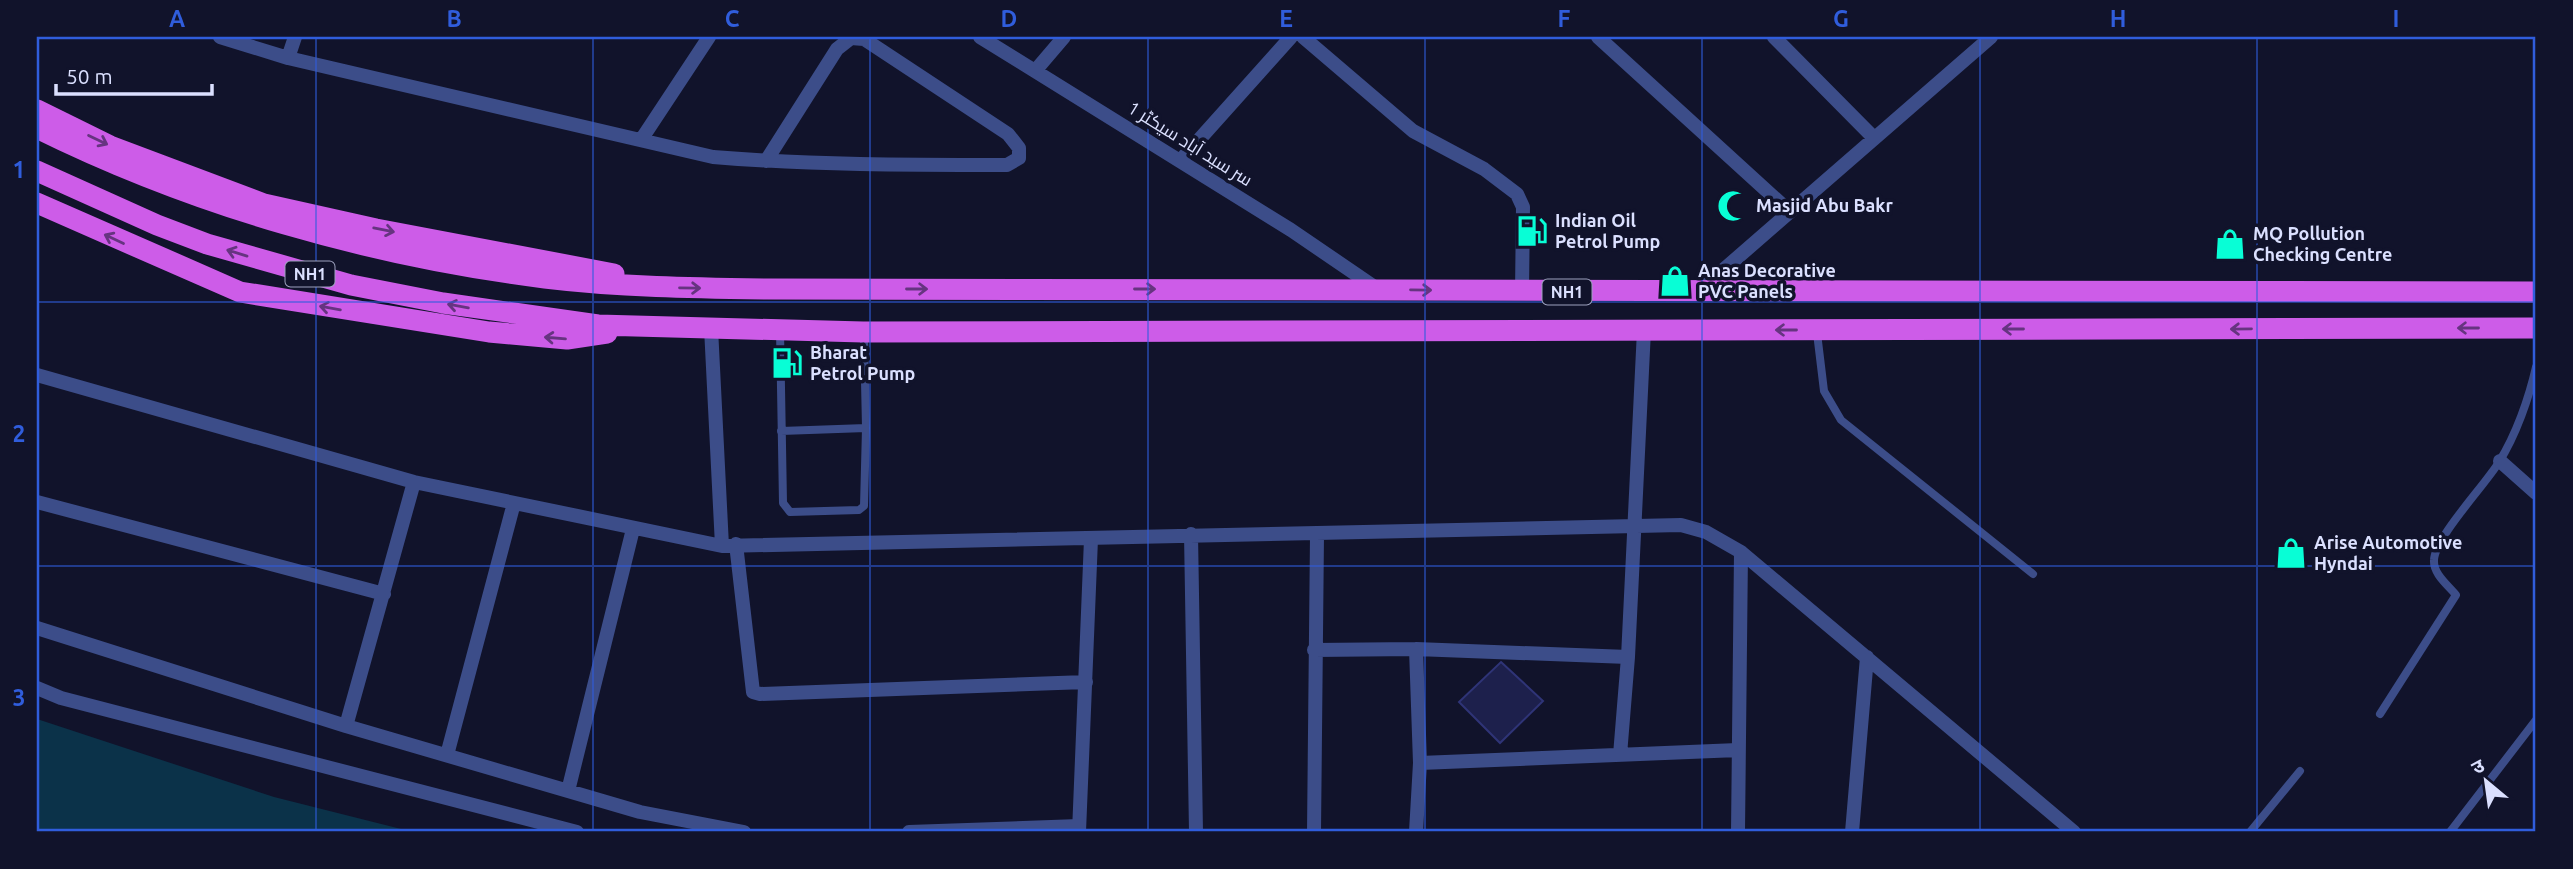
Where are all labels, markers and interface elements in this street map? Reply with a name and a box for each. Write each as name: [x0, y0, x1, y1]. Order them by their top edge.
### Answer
text: A: [169, 6, 185, 31]
text: B: [446, 6, 462, 31]
text: C: [725, 6, 740, 31]
text: D: [1001, 6, 1017, 31]
text: E: [1279, 6, 1293, 31]
text: F: [1558, 6, 1571, 31]
text: G: [1833, 6, 1849, 31]
text: H: [2110, 6, 2126, 31]
text: I: [2393, 6, 2399, 31]
scale bar: [56, 52, 212, 96]
text: 50 m: [66, 64, 113, 88]
street label: سر سید آباد سیکٹر 1: [1124, 97, 1256, 191]
one-way arrow: [87, 134, 108, 147]
text: 1: [13, 157, 25, 182]
mosque icon: Masjid Abu Bakr: [1716, 189, 1750, 223]
place label: Masjid Abu Bakr: [1756, 195, 1893, 215]
place label: Indian Oil Petrol Pump: [1555, 210, 1660, 251]
fuel station icon: Indian Oil Petrol Pump: [1515, 214, 1549, 248]
place label: MQ Pollution Checking Centre: [2253, 223, 2392, 264]
one-way arrow: [372, 224, 395, 238]
shop icon: MQ Pollution Checking Centre: [2213, 227, 2247, 261]
one-way arrow: [104, 232, 126, 245]
one-way arrow: [226, 246, 248, 258]
place label: Anas Decorative PVC Panels: [1698, 260, 1836, 301]
road number: NH1: [286, 262, 334, 286]
shop icon: Anas Decorative PVC Panels: [1658, 264, 1692, 298]
road number: NH1: [1542, 280, 1592, 304]
one-way arrow: [678, 281, 701, 294]
one-way arrow: [905, 282, 928, 296]
one-way arrow: [1133, 282, 1156, 296]
one-way arrow: [1409, 283, 1432, 296]
one-way arrow: [447, 299, 470, 312]
one-way arrow: [319, 301, 342, 314]
one-way arrow: [2457, 321, 2480, 335]
one-way arrow: [2002, 322, 2025, 336]
one-way arrow: [1774, 323, 1797, 337]
one-way arrow: [2229, 323, 2252, 336]
one-way arrow: [544, 331, 567, 344]
place label: Bharat Petrol Pump: [810, 342, 915, 383]
fuel station icon: Bharat Petrol Pump: [770, 346, 804, 380]
text: 2: [13, 421, 25, 446]
place label: Arise Automotive Hyndai: [2314, 532, 2462, 573]
shop icon: Arise Automotive Hyndai: [2274, 536, 2308, 570]
text: 3: [13, 685, 25, 710]
north arrow: [2450, 746, 2520, 816]
text: उ: [2468, 753, 2489, 778]

